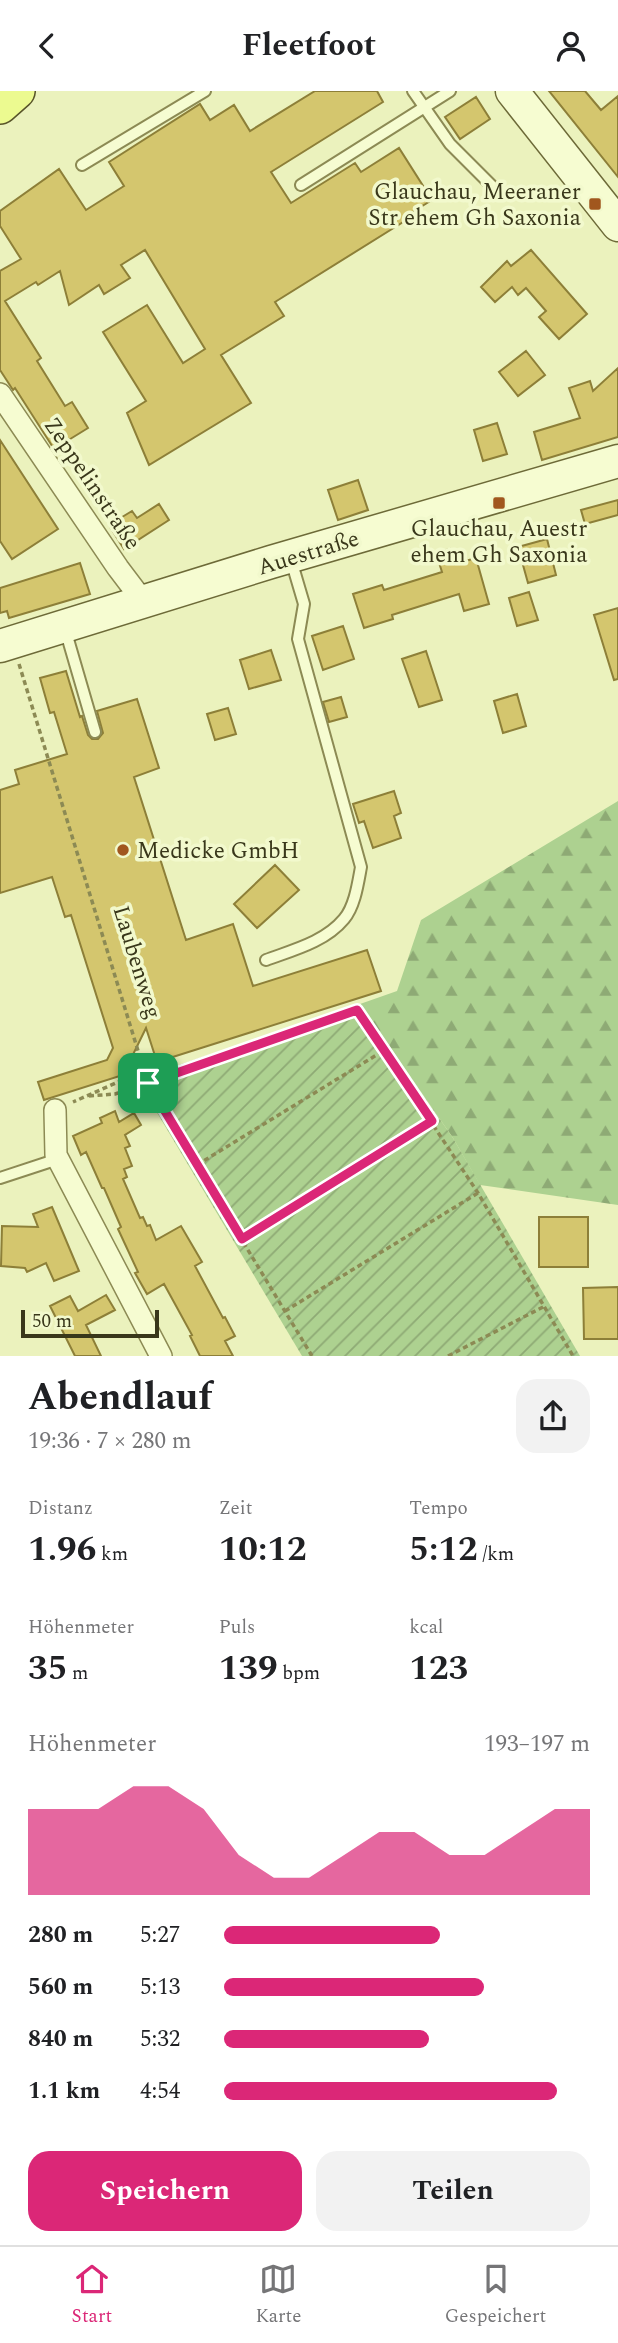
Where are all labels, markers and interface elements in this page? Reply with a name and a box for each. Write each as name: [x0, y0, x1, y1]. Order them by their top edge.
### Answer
text: Fleetfoot: [242, 21, 376, 70]
icon: back: [28, 27, 66, 65]
icon: person: [552, 27, 590, 65]
place label: Glauchau, Meeraner Str ehem Gh Saxonia: [368, 175, 581, 236]
marker: Glauchau, Meeraner Str ehem Gh Saxonia: [587, 196, 603, 212]
street label: Zeppelinstraße: [34, 410, 149, 557]
marker: Glauchau, Auestr ehem Gh Saxonia: [491, 495, 507, 511]
place label: Glauchau, Auestr ehem Gh Saxonia: [410, 512, 588, 573]
street label: Auestraße: [253, 521, 364, 585]
place label: Medicke GmbH: [137, 834, 299, 869]
marker: Medicke GmbH: [115, 842, 131, 858]
street label: Laubenweg: [103, 901, 170, 1023]
pin: [118, 1053, 178, 1113]
icon: arrive: [129, 1064, 167, 1102]
scale bar: [21, 1307, 159, 1339]
text: 50 m: [32, 1307, 72, 1336]
text: Abendlauf: [28, 1369, 212, 1427]
button: share: [516, 1379, 590, 1453]
text: 19:36 · 7 × 280 m: [28, 1424, 192, 1459]
text: Distanz: [28, 1494, 93, 1523]
text: Zeit: [219, 1494, 252, 1523]
text: Tempo: [409, 1494, 468, 1523]
text: 1.96: [28, 1523, 96, 1576]
text: 10:12: [219, 1523, 307, 1576]
text: 5:12: [409, 1523, 478, 1576]
text: km: [96, 1540, 128, 1569]
text: /km: [478, 1540, 514, 1569]
text: Höhenmeter: [28, 1613, 134, 1642]
text: Puls: [219, 1613, 255, 1642]
text: kcal: [409, 1613, 443, 1642]
text: 35: [28, 1642, 67, 1695]
text: 139: [219, 1642, 278, 1695]
text: 123: [409, 1642, 468, 1695]
text: m: [67, 1659, 88, 1688]
text: bpm: [278, 1659, 320, 1688]
text: Höhenmeter: [28, 1727, 156, 1762]
text: 193–197 m: [484, 1727, 590, 1762]
text: 280 m: [28, 1918, 93, 1953]
text: 5:27: [140, 1918, 180, 1953]
text: 560 m: [28, 1970, 93, 2005]
text: 5:13: [140, 1970, 180, 2005]
text: 840 m: [28, 2022, 93, 2057]
text: 5:32: [140, 2022, 180, 2057]
text: 1.1 km: [28, 2074, 100, 2109]
text: 4:54: [140, 2074, 180, 2109]
button: Speichern: [28, 2151, 302, 2231]
button: Teilen: [316, 2151, 590, 2231]
tab: Start: [72, 2260, 112, 2331]
tab: Karte: [255, 2260, 301, 2331]
tab: Gespeichert: [445, 2260, 546, 2331]

